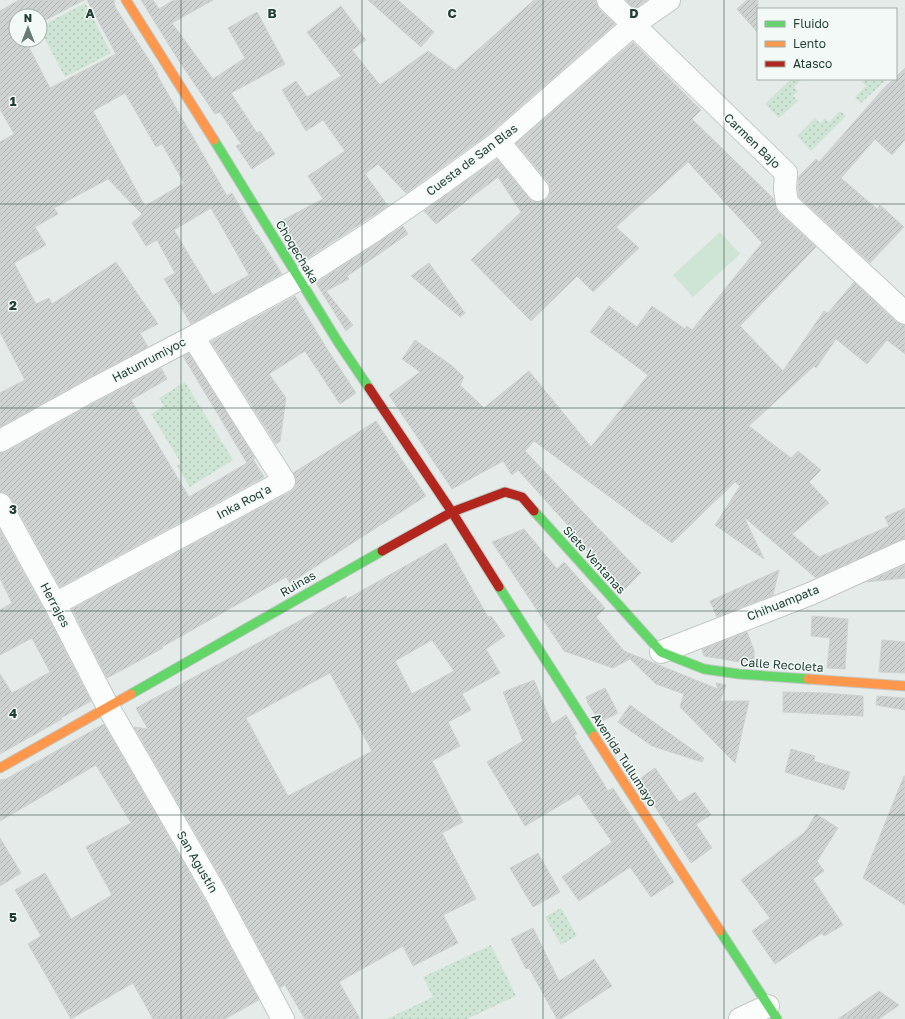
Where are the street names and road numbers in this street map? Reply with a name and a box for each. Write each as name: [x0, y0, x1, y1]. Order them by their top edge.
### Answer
street label: Carmen Bajo: [721, 110, 784, 171]
street label: Cuesta de San Blas: [423, 120, 520, 199]
street label: Choqechaka: [273, 217, 322, 286]
street label: Hatunrumiyoc: [109, 334, 189, 385]
street label: Inka Roq'a: [214, 481, 274, 522]
street label: Siete Ventanas: [560, 523, 629, 597]
street label: Ruinas: [277, 567, 318, 600]
street label: Herrajes: [37, 580, 73, 630]
street label: Chihuampata: [745, 581, 821, 624]
street label: Calle Recoleta: [740, 654, 824, 675]
street label: Avenida Tullumayo: [589, 710, 660, 809]
street label: San Agustín: [174, 828, 221, 895]

